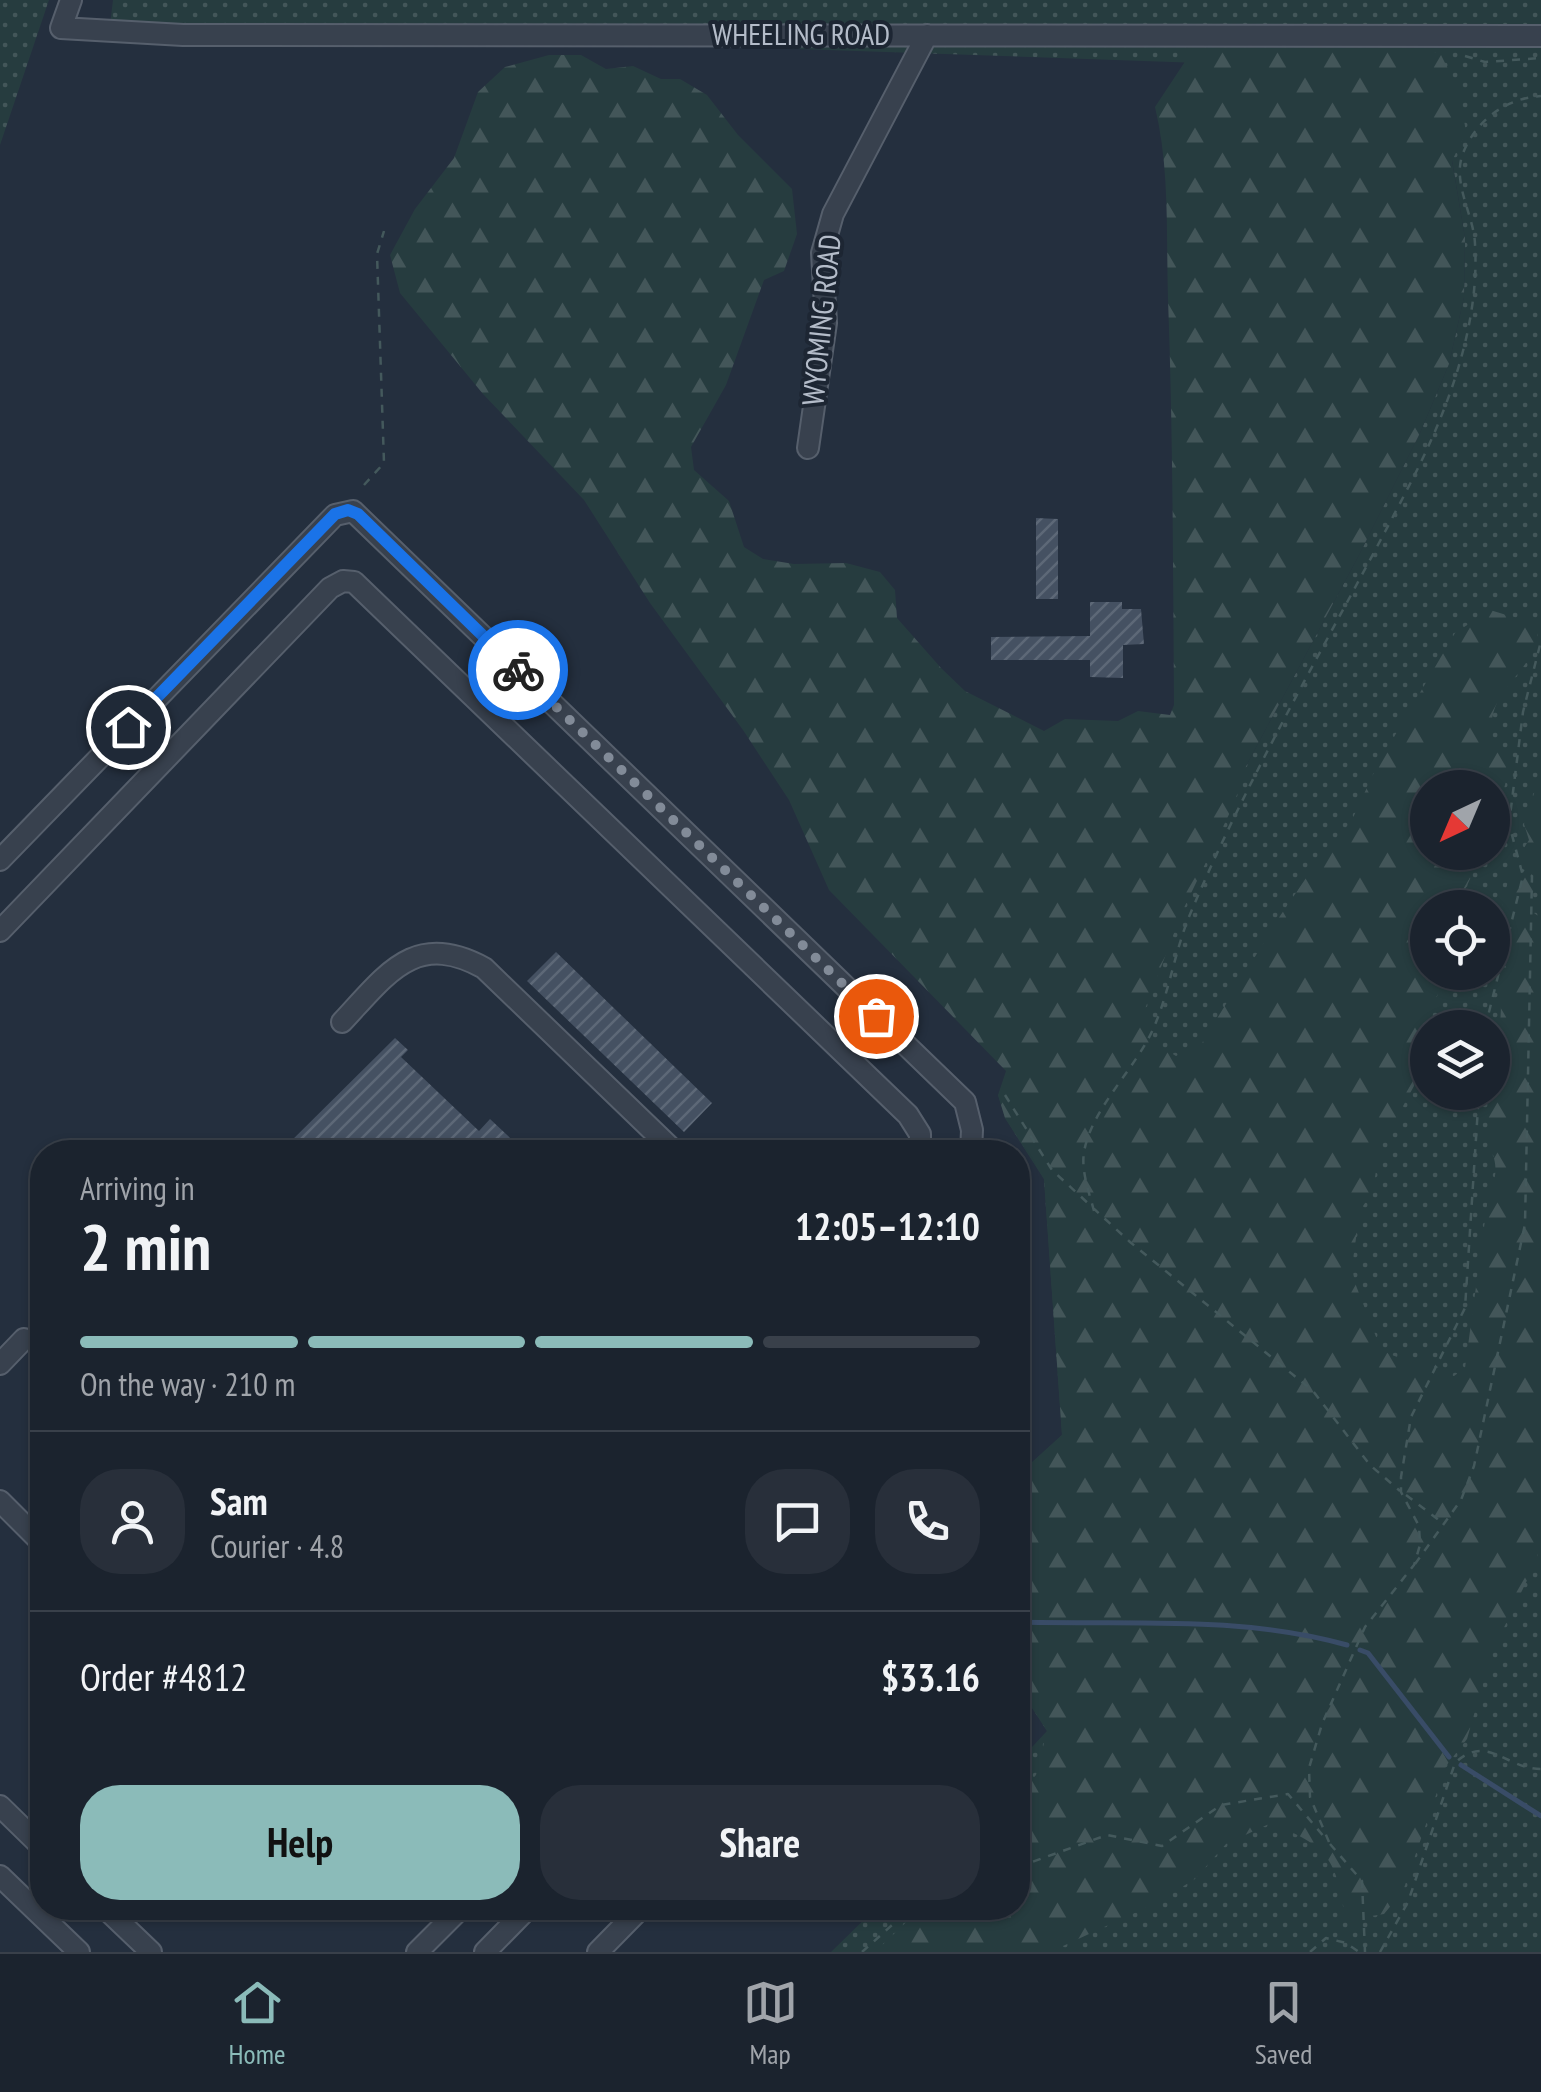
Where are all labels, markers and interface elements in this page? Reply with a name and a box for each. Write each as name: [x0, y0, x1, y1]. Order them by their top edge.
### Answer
street label: WHEELING ROAD: [712, 14, 890, 53]
street label: WYOMING ROAD: [792, 232, 849, 407]
courier: [468, 620, 568, 720]
icon: bike: [491, 643, 546, 698]
pin: [86, 685, 171, 770]
icon: home: [101, 700, 156, 755]
north arrow: [1410, 770, 1510, 870]
map controls: [1410, 770, 1510, 1110]
button: locate: [1410, 890, 1510, 990]
pin: [834, 974, 919, 1059]
icon: bag: [849, 989, 904, 1044]
button: layers: [1410, 1010, 1510, 1110]
text: Arriving in: [80, 1167, 195, 1209]
text: 12:05–12:10: [795, 1201, 980, 1250]
text: 2 min: [80, 1204, 211, 1288]
text: On the way · 210 m: [80, 1363, 295, 1405]
button: person: [80, 1469, 185, 1574]
button: chat: [745, 1469, 850, 1574]
button: phone: [875, 1469, 980, 1574]
text: Sam: [210, 1476, 268, 1525]
text: Courier · 4.8: [210, 1525, 344, 1567]
text: Order #4812: [80, 1652, 247, 1701]
text: $33.16: [881, 1652, 980, 1701]
button: Help: [80, 1785, 520, 1900]
button: Share: [540, 1785, 980, 1900]
tab: Home: [229, 1975, 285, 2072]
tab: Map: [743, 1975, 798, 2072]
tab: Saved: [1255, 1975, 1312, 2072]

